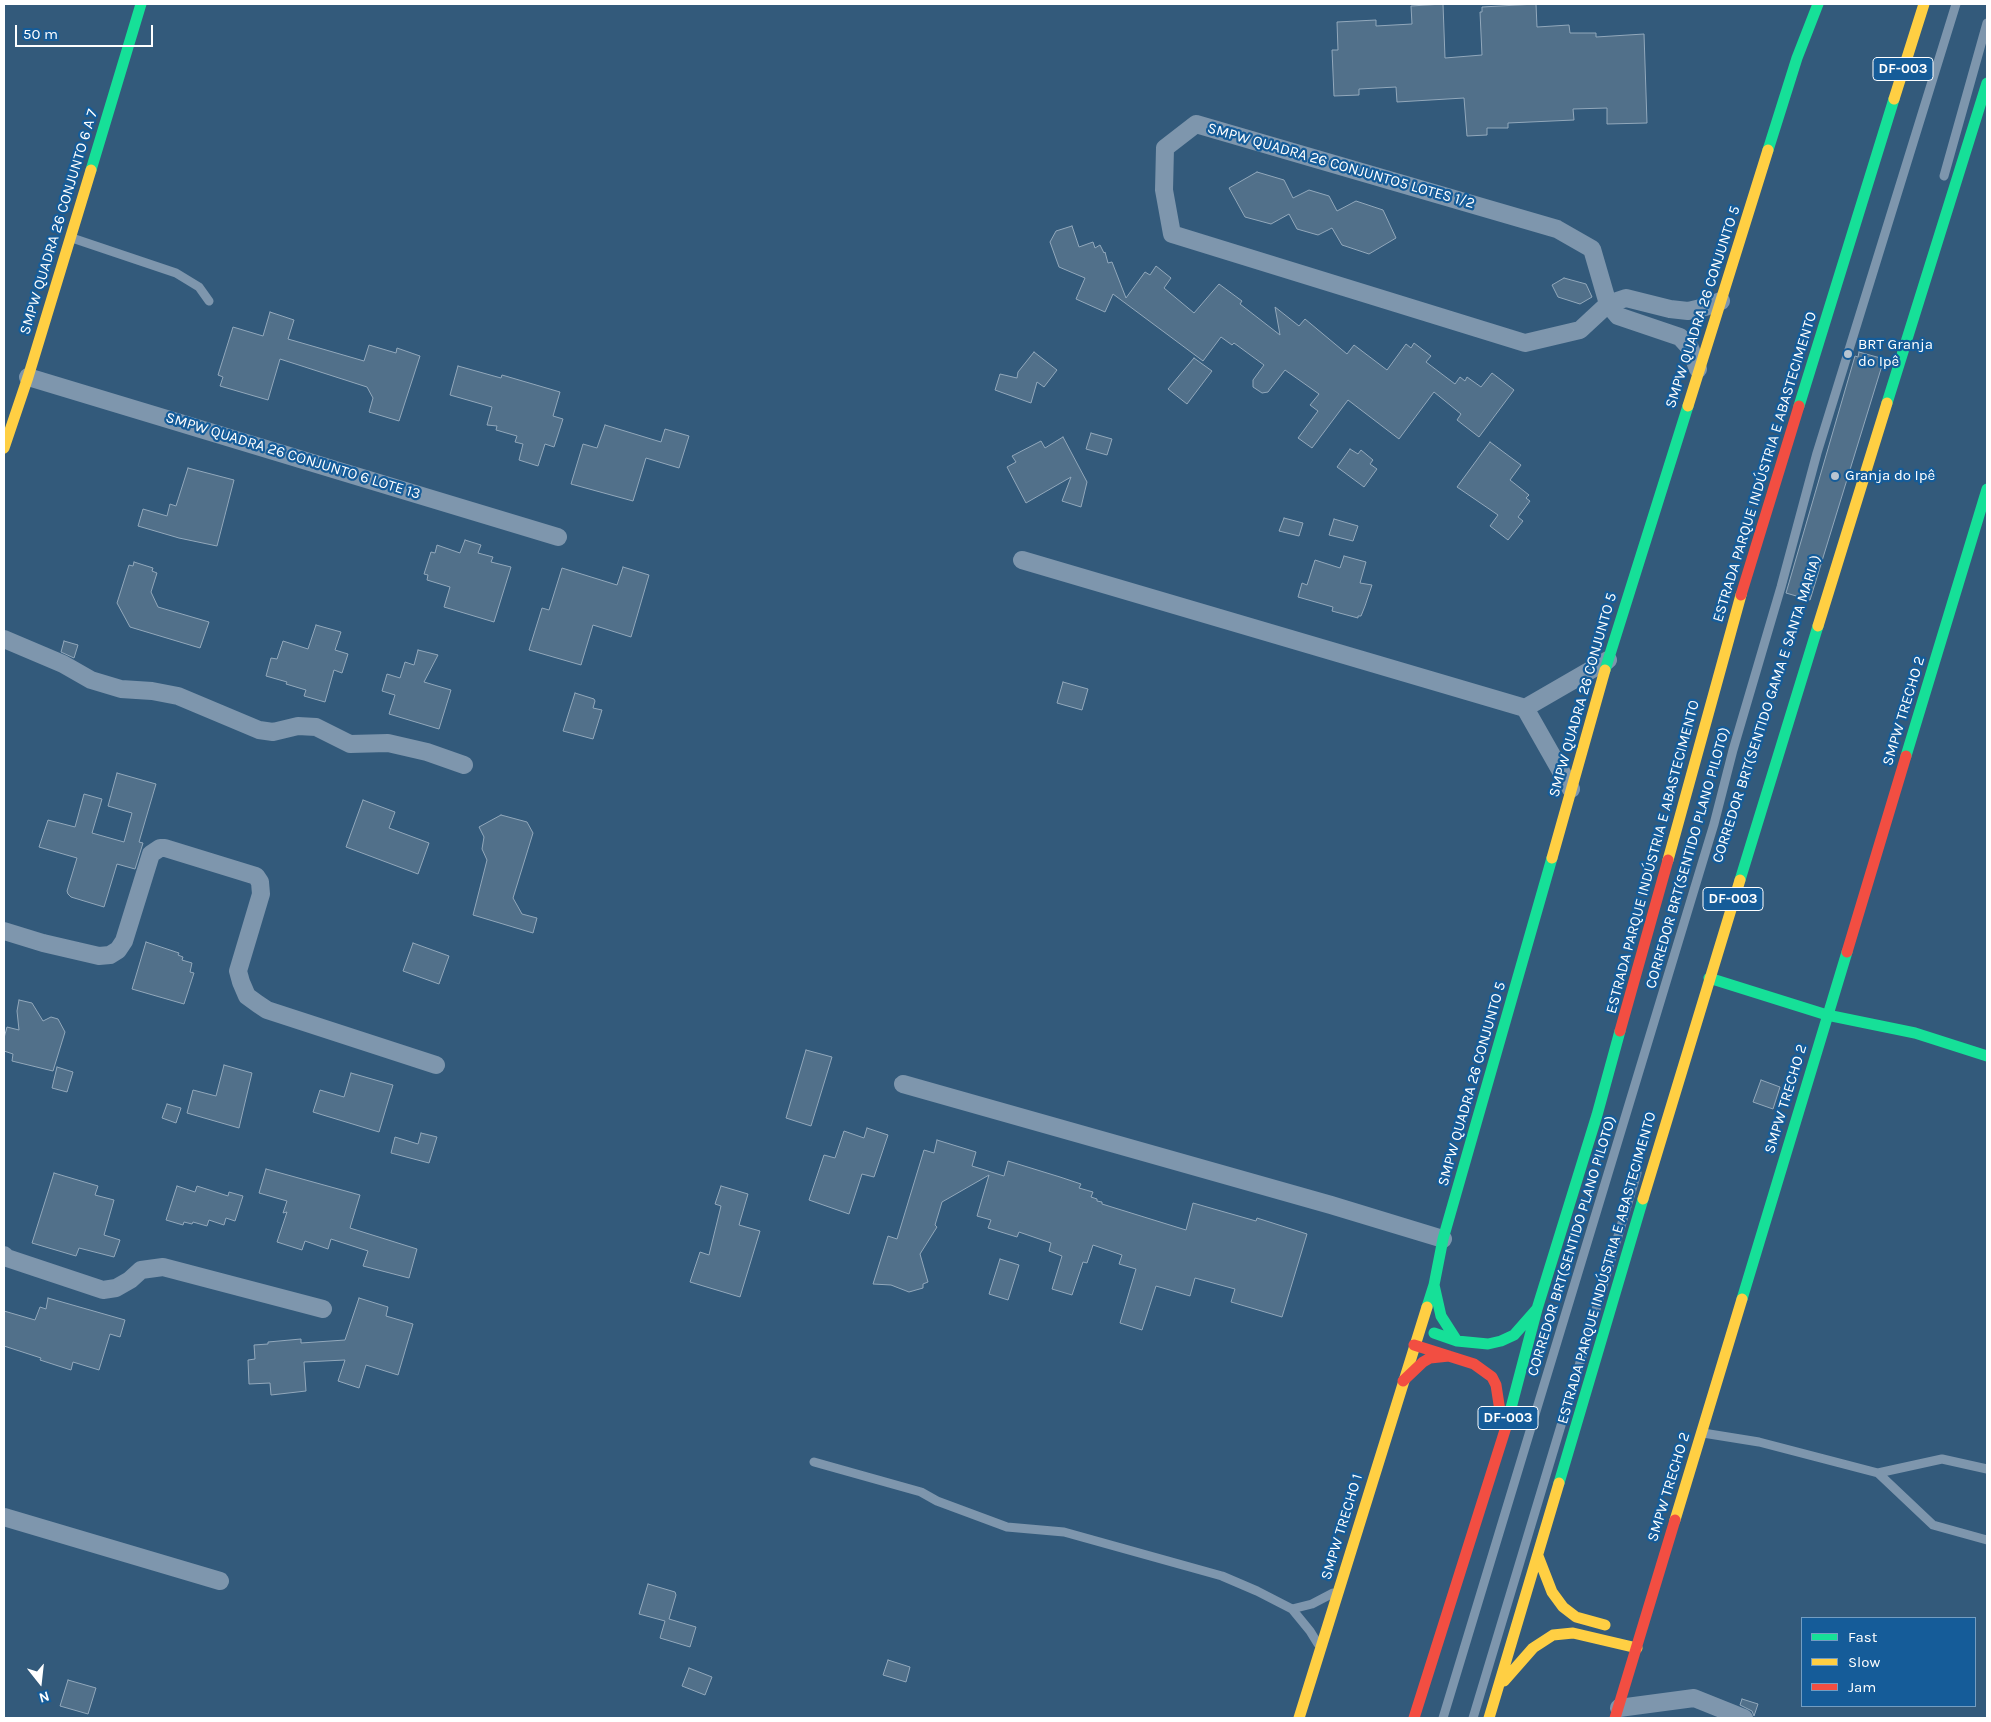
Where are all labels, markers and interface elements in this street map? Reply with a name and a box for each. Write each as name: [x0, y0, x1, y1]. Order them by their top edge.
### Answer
scale bar: [18, 15, 155, 47]
text: 50 m: [23, 25, 58, 43]
road number: DF-003: [1873, 58, 1933, 80]
street label: SMPW QUADRA 26 CONJUNTO 6 A 7: [16, 107, 102, 337]
street label: SMPW QUADRA 26 CONJUNTO5 LOTES 1/2: [1205, 119, 1477, 213]
street label: SMPW QUADRA 26 CONJUNTO 5: [1662, 203, 1744, 411]
street label: ESTRADA PARQUE INDÚSTRIA E ABASTECIMENTO: [1709, 310, 1821, 624]
place label: BRT Granja do Ipê: [1858, 336, 1933, 371]
marker: BRT Granja do Ipê: [1842, 348, 1854, 360]
street label: SMPW QUADRA 26 CONJUNTO 6 LOTE 13: [163, 409, 423, 503]
place label: Granja do Ipê: [1845, 467, 1935, 485]
marker: Granja do Ipê: [1829, 470, 1841, 482]
street label: CORREDOR BRT(SENTIDO GAMA E SANTA MARIA): [1709, 553, 1825, 865]
street label: SMPW QUADRA 26 CONJUNTO 5: [1545, 591, 1621, 799]
street label: SMPW TRECHO 2: [1879, 654, 1929, 768]
street label: ESTRADA PARQUE INDÚSTRIA E ABASTECIMENTO: [1602, 698, 1704, 1016]
street label: CORREDOR BRT(SENTIDO PLANO PILOTO): [1642, 725, 1734, 991]
road number: DF-003: [1703, 888, 1763, 911]
street label: SMPW QUADRA 26 CONJUNTO 5: [1434, 980, 1510, 1188]
street label: SMPW TRECHO 2: [1761, 1042, 1811, 1156]
street label: ESTRADA PARQUE INDÚSTRIA E ABASTECIMENTO: [1554, 1110, 1660, 1426]
street label: CORREDOR BRT(SENTIDO PLANO PILOTO): [1524, 1114, 1620, 1378]
road number: DF-003: [1478, 1406, 1538, 1430]
street label: SMPW TRECHO 2: [1644, 1430, 1694, 1544]
street label: SMPW TRECHO 1: [1317, 1472, 1367, 1582]
legend: [1801, 1617, 1976, 1707]
text: Fast: [1848, 1628, 1877, 1646]
text: Slow: [1848, 1653, 1880, 1671]
north arrow: [15, 1657, 65, 1707]
text: Jam: [1848, 1678, 1876, 1696]
text: N: [37, 1687, 51, 1706]

